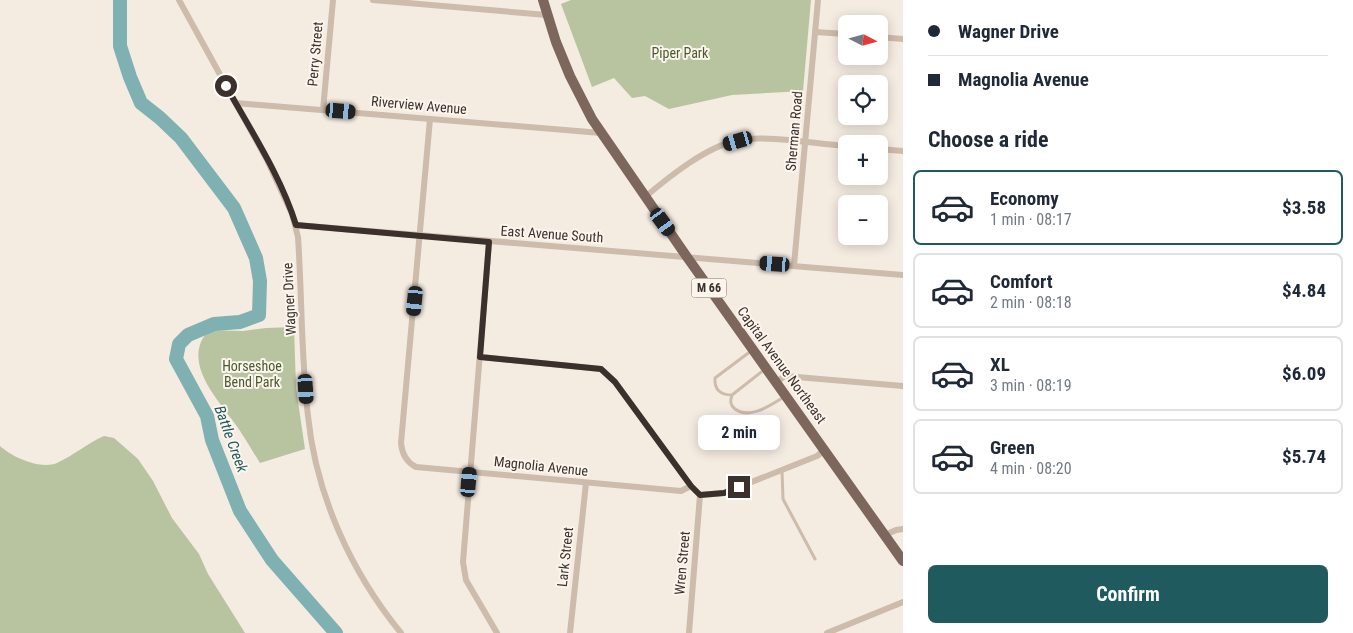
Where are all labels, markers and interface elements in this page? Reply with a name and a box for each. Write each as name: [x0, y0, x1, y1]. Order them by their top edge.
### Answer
north arrow: [838, 15, 888, 65]
map controls: [838, 15, 888, 245]
text: Wagner Drive: [958, 20, 1059, 43]
street label: Perry Street: [304, 21, 326, 87]
park label: Piper Park: [652, 45, 709, 61]
text: Magnolia Avenue: [958, 68, 1089, 91]
route start: [215, 75, 237, 97]
button: locate: [838, 75, 888, 125]
street label: Sherman Road: [783, 90, 805, 172]
street label: Riverview Avenue: [371, 93, 468, 117]
car: [325, 102, 356, 120]
text: Choose a ride: [928, 127, 1049, 152]
car: [721, 130, 754, 152]
button: +: [838, 135, 888, 185]
icon: car: [930, 185, 975, 230]
text: Economy: [990, 187, 1059, 210]
button: −: [838, 195, 888, 245]
text: $3.58: [1282, 196, 1326, 219]
car: [648, 205, 677, 239]
text: 1 min · 08:17: [990, 210, 1072, 229]
street label: East Avenue South: [500, 222, 604, 246]
car: [759, 255, 790, 273]
street label: Wagner Drive: [279, 262, 299, 336]
icon: car: [930, 268, 975, 313]
text: Comfort: [990, 270, 1053, 293]
road number: M 66: [692, 278, 726, 298]
text: $4.84: [1282, 279, 1326, 302]
car: [405, 285, 424, 317]
text: 2 min · 08:18: [990, 293, 1072, 312]
street label: Capital Avenue Northeast: [734, 303, 830, 427]
icon: car: [930, 351, 975, 396]
text: XL: [990, 353, 1010, 376]
park label: Horseshoe Bend Park: [222, 358, 282, 390]
text: $6.09: [1282, 362, 1326, 385]
car: [297, 374, 314, 404]
text: 3 min · 08:19: [990, 376, 1072, 395]
water label: Battle Creek: [211, 403, 252, 475]
callout: 2 min: [698, 414, 780, 450]
text: 2 min: [721, 423, 757, 442]
icon: car: [930, 434, 975, 479]
text: Green: [990, 436, 1035, 459]
text: $5.74: [1282, 445, 1326, 468]
street label: Magnolia Avenue: [493, 453, 589, 479]
text: 4 min · 08:20: [990, 459, 1072, 478]
car: [460, 466, 477, 498]
route end: [728, 476, 750, 498]
street label: Lark Street: [554, 526, 576, 588]
street label: Wren Street: [671, 530, 693, 596]
button: Confirm: [928, 565, 1328, 623]

